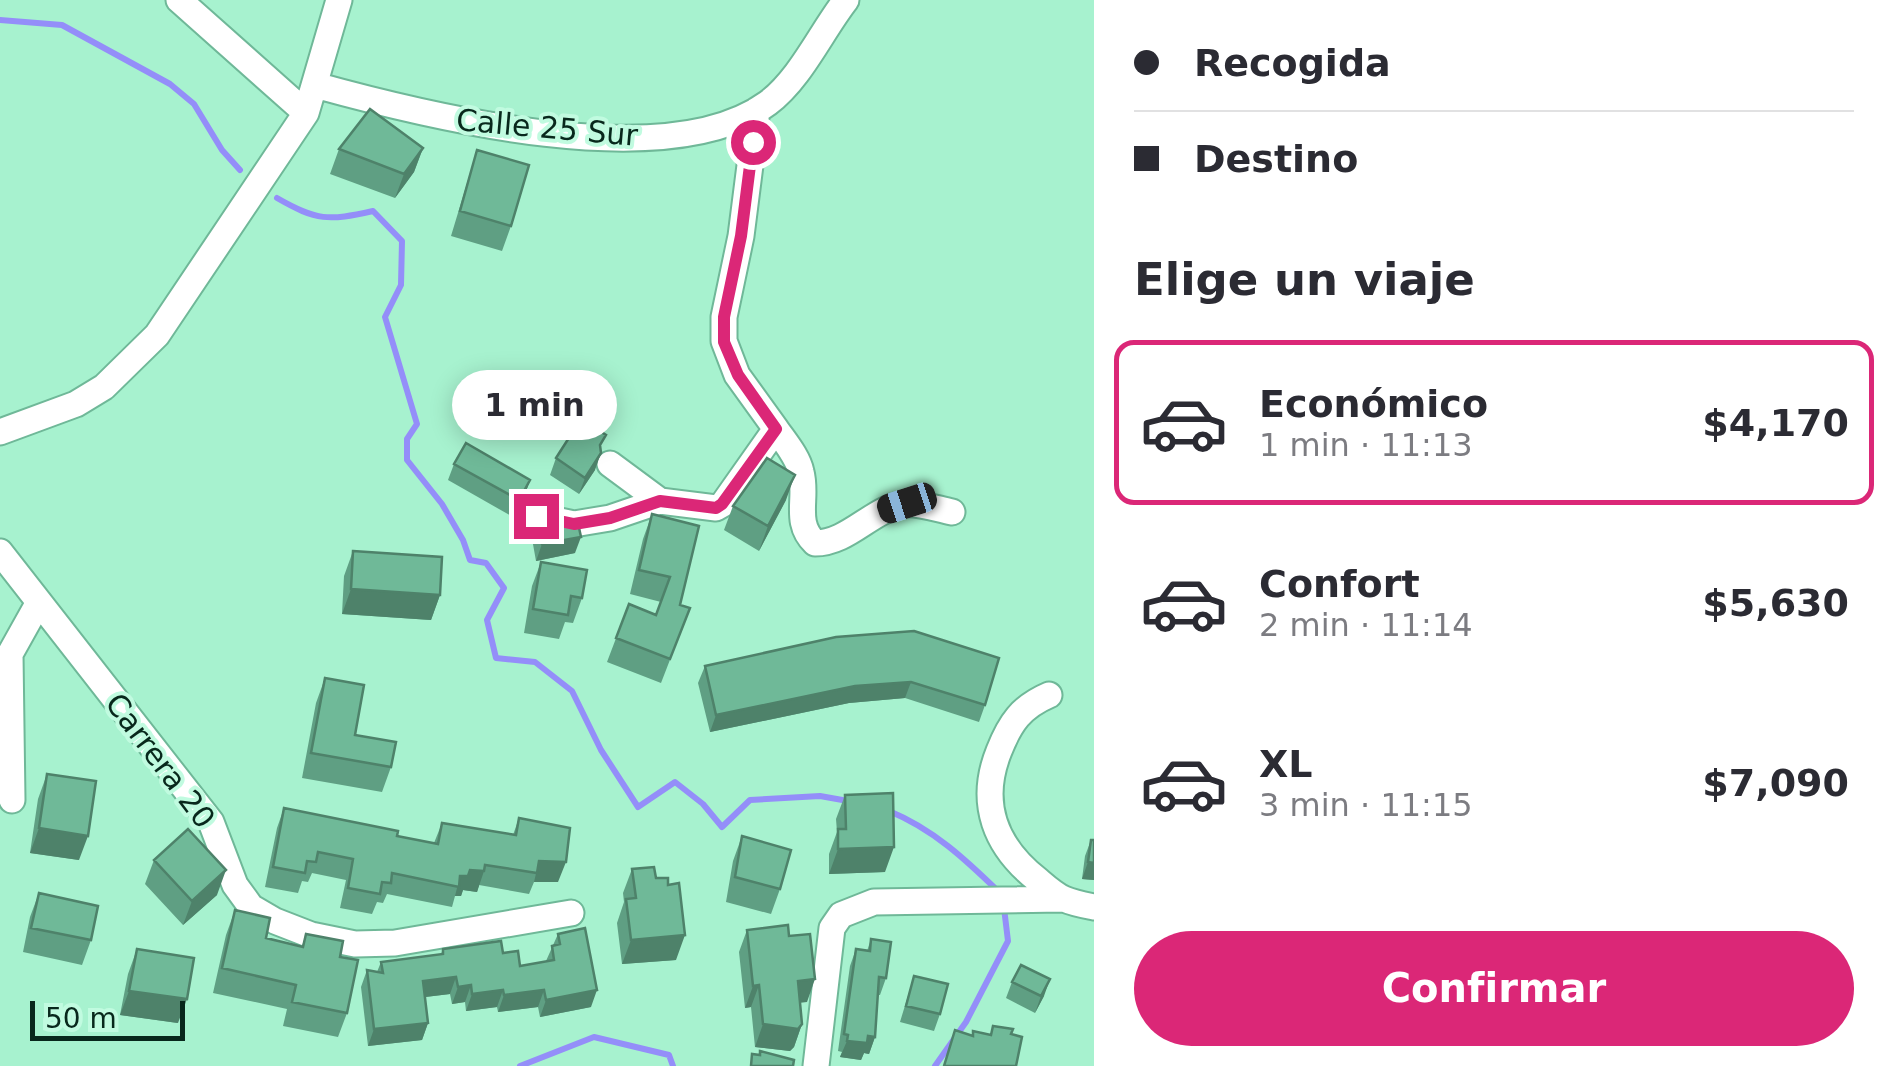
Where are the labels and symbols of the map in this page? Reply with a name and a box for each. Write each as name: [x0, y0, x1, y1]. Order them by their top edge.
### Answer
street label: Calle 25 Sur: [455, 102, 640, 153]
route start: [731, 120, 776, 165]
callout: 1 min: [454, 371, 618, 441]
car: [874, 479, 940, 527]
route end: [514, 494, 559, 539]
street label: Carrera 20: [98, 686, 222, 835]
scale bar: [30, 996, 185, 1040]

